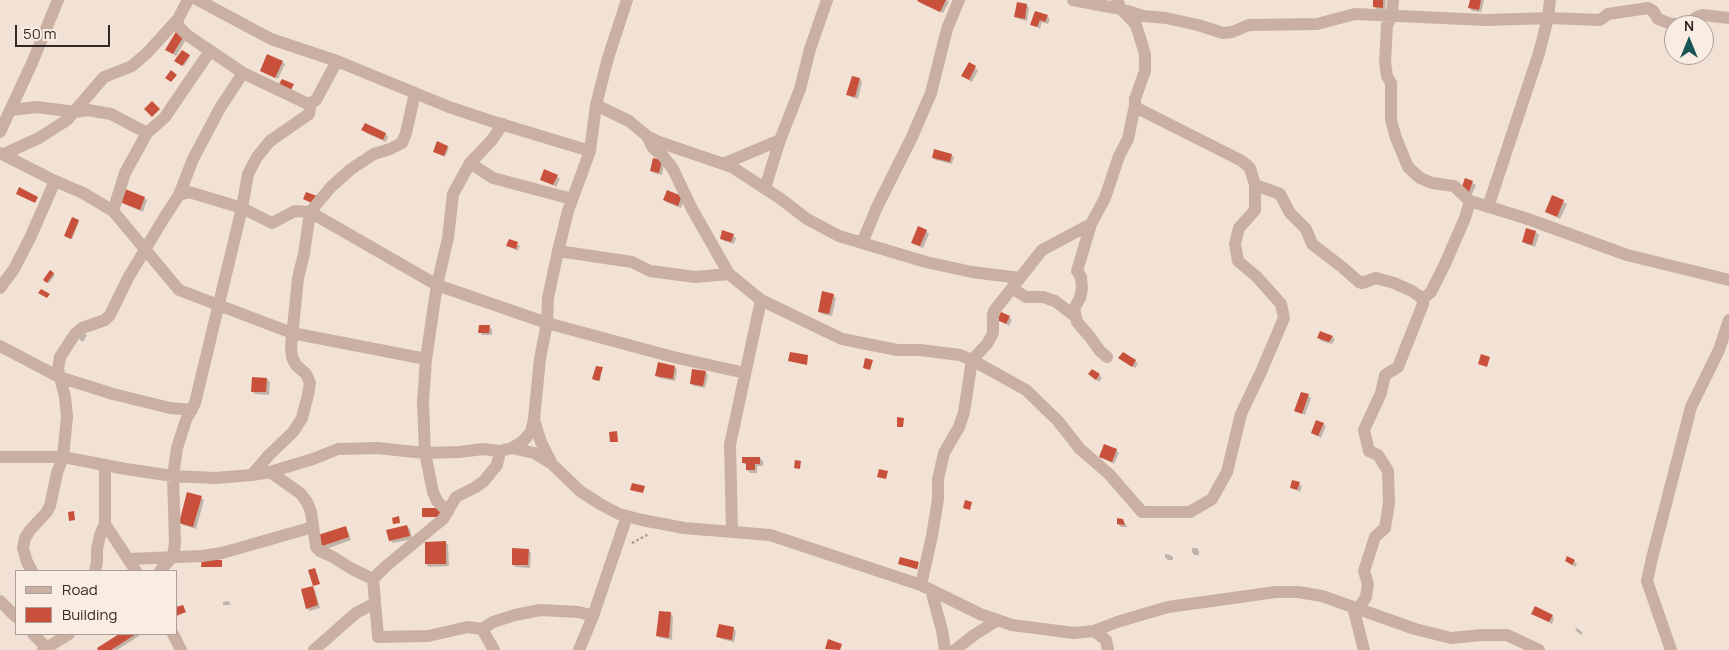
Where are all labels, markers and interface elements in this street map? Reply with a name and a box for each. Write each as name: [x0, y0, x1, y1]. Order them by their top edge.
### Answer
scale bar: [18, 15, 112, 47]
north arrow: [1664, 15, 1714, 65]
text: N: [1684, 16, 1694, 35]
text: 50 m: [23, 23, 57, 44]
legend: [15, 570, 178, 635]
text: Road: [62, 579, 98, 600]
text: Building: [62, 604, 117, 625]

